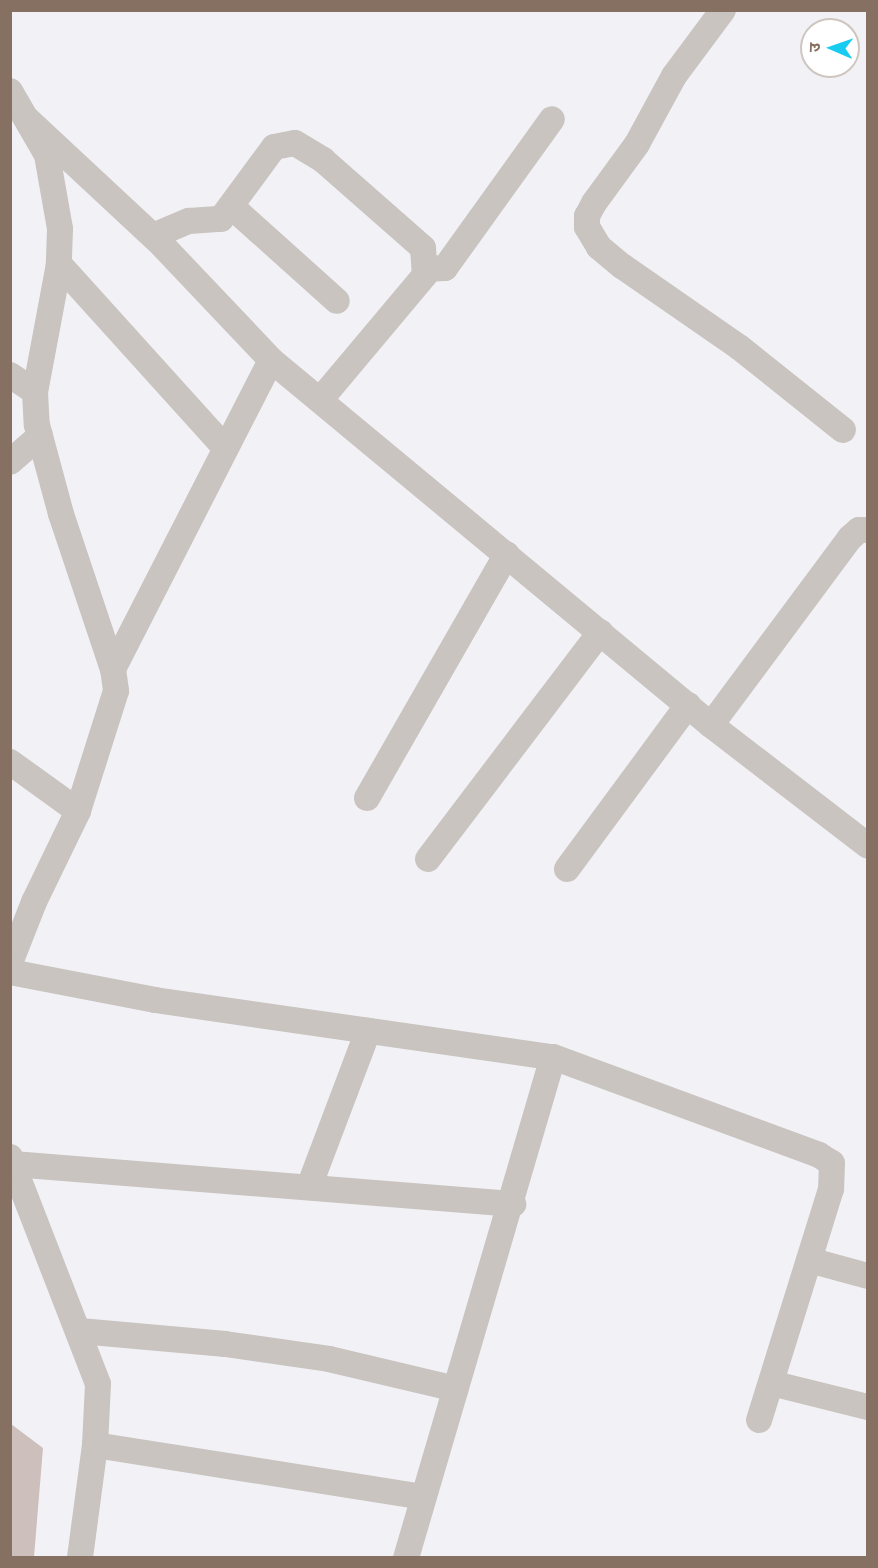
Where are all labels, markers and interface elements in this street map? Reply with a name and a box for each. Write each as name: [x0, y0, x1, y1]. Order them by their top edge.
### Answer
north arrow: [800, 18, 860, 78]
text: उ: [803, 42, 825, 53]

